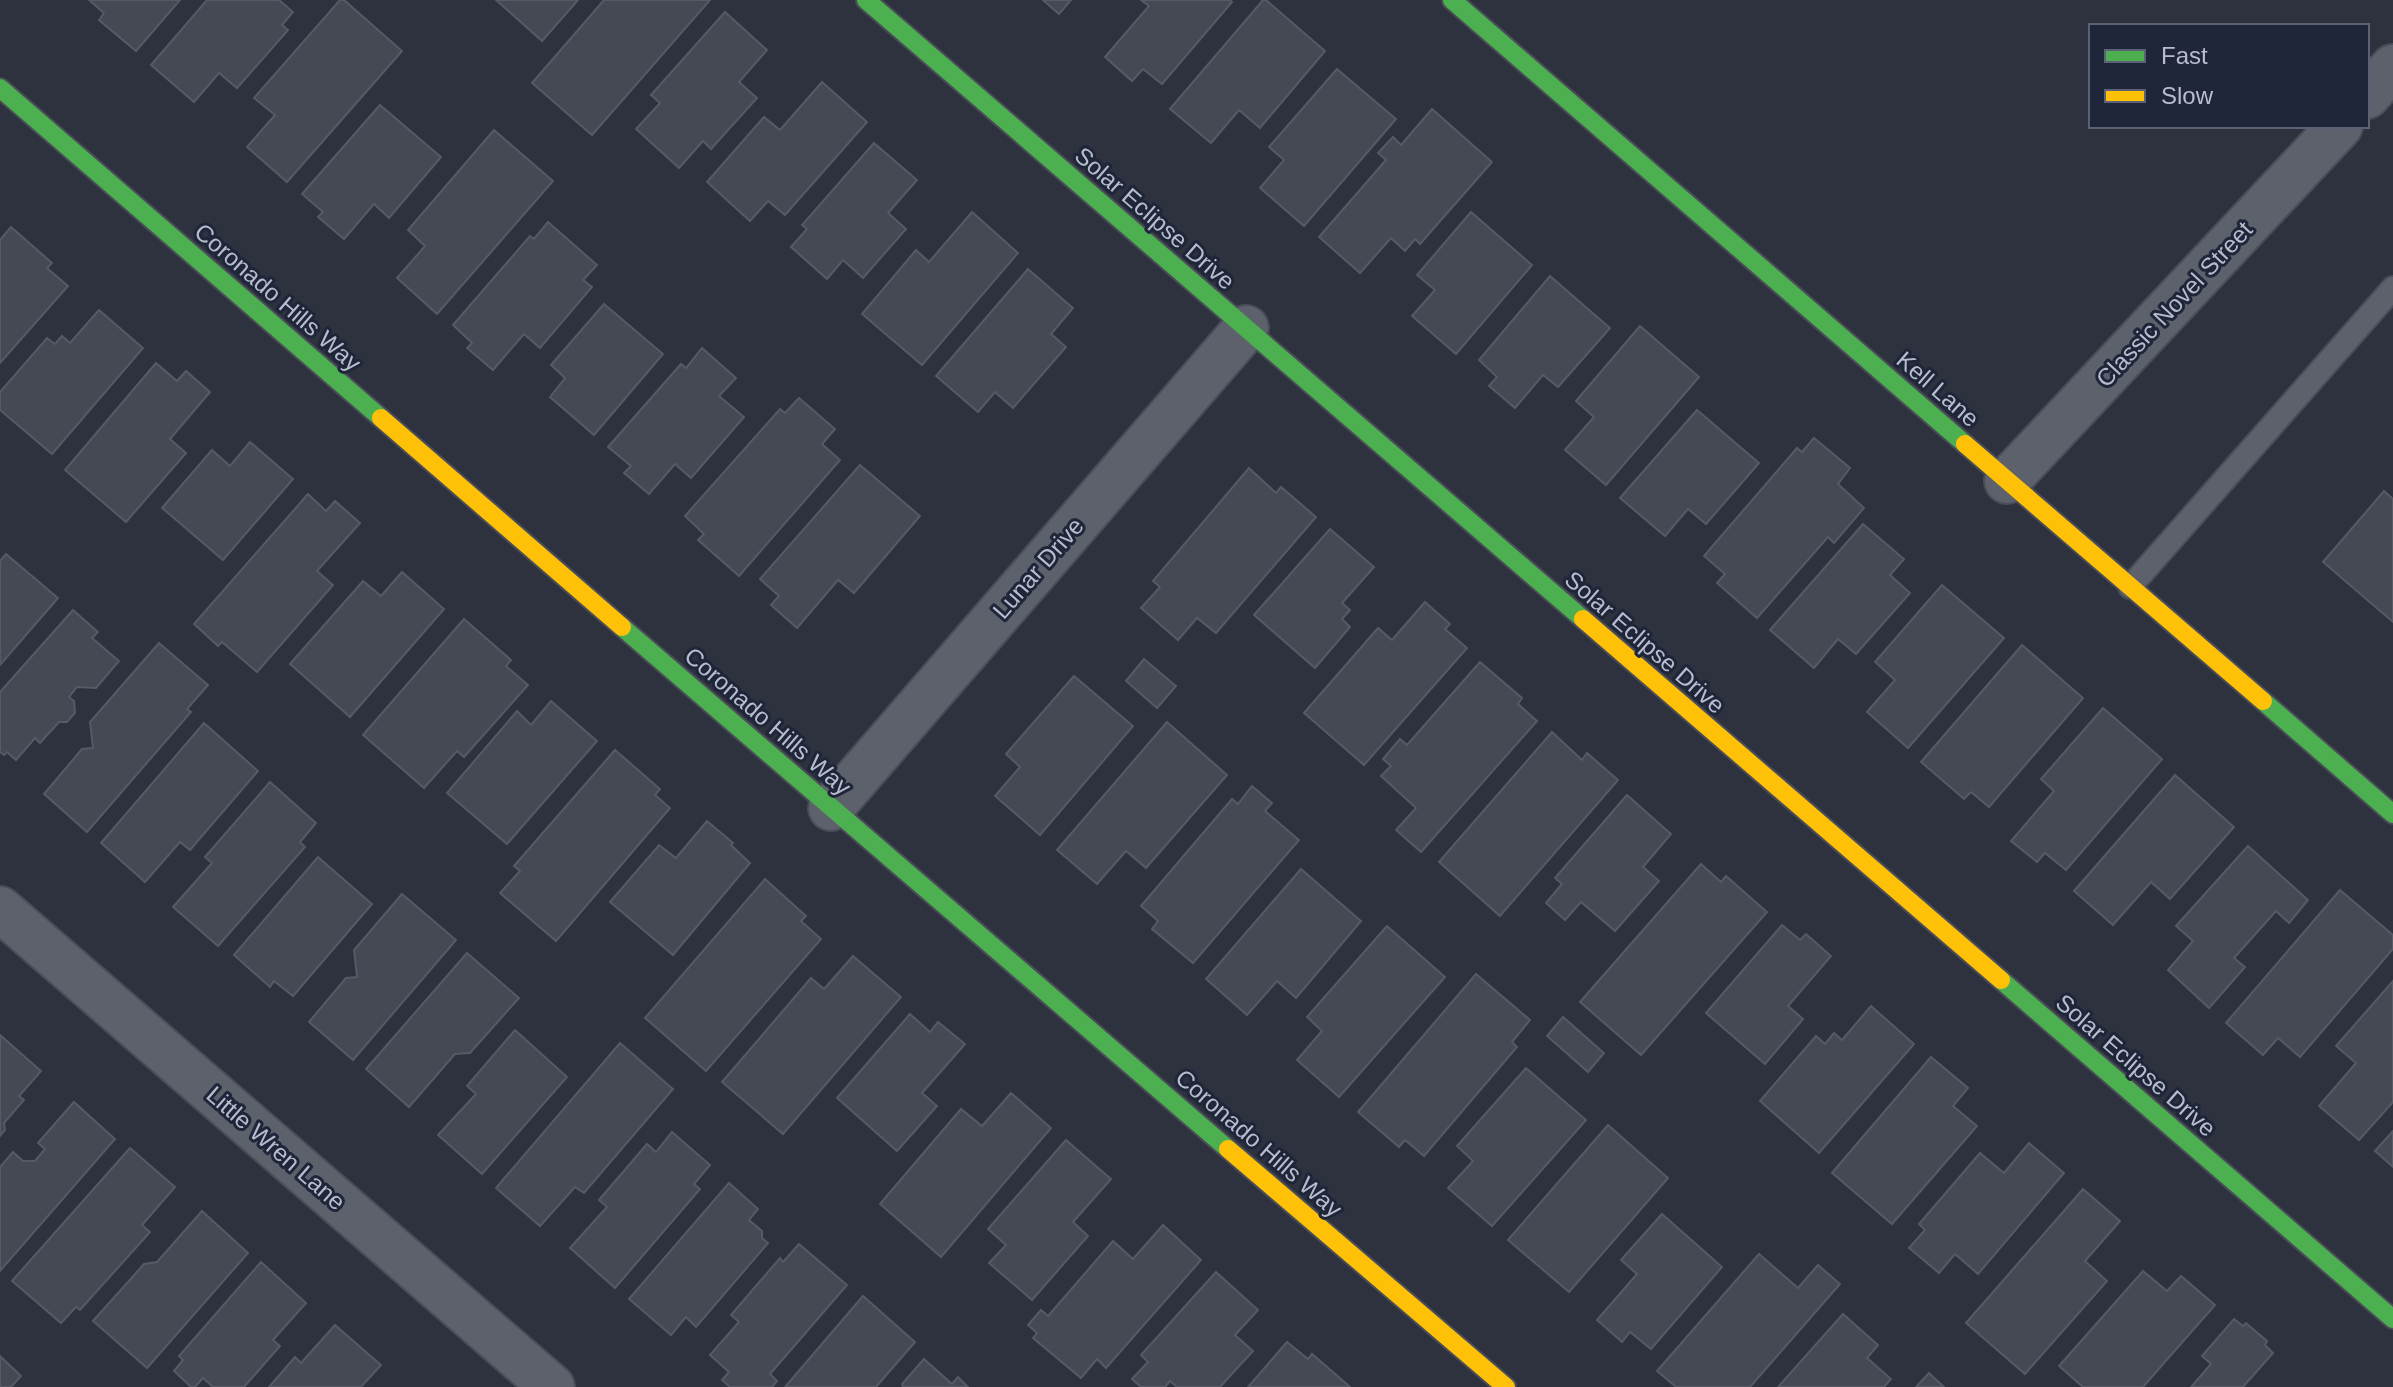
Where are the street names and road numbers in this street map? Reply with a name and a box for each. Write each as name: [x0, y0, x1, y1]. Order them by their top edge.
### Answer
street label: Solar Eclipse Drive: [1070, 141, 1240, 295]
street label: Classic Novel Street: [2090, 216, 2258, 392]
street label: Coronado Hills Way: [189, 218, 367, 376]
street label: Kell Lane: [1891, 346, 1985, 432]
street label: Lunar Drive: [987, 512, 1089, 624]
street label: Solar Eclipse Drive: [1560, 565, 1730, 719]
street label: Coronado Hills Way: [679, 642, 857, 800]
street label: Solar Eclipse Drive: [2051, 988, 2221, 1142]
street label: Coronado Hills Way: [1170, 1064, 1348, 1222]
street label: Little Wren Lane: [201, 1081, 351, 1215]

